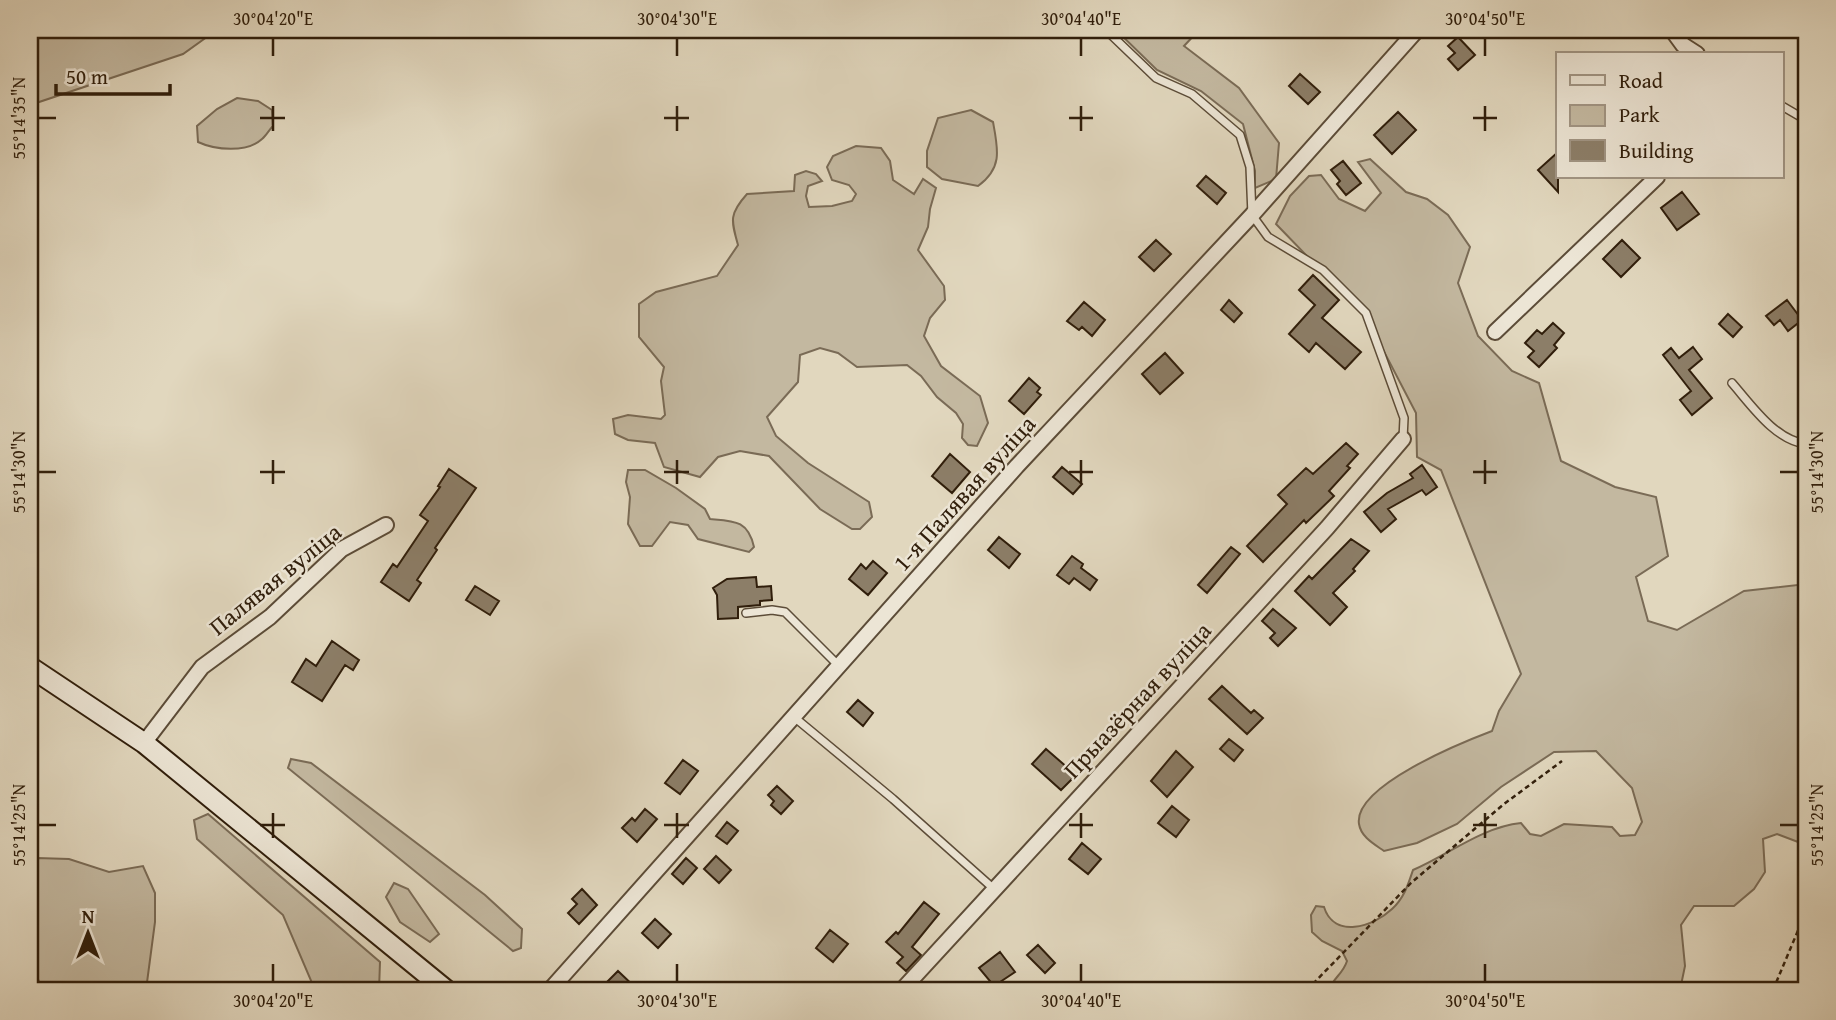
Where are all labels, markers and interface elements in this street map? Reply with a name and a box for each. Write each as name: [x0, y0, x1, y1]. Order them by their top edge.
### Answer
text: 30°04'20"E: [233, 5, 313, 32]
text: 30°04'30"E: [637, 5, 717, 32]
text: 30°04'40"E: [1041, 5, 1121, 32]
text: 30°04'50"E: [1445, 5, 1525, 32]
scale bar: [56, 52, 170, 96]
legend: [1556, 52, 1784, 178]
text: 50 m: [66, 61, 108, 92]
text: Road: [1619, 65, 1664, 96]
text: 55°14'35"N: [5, 76, 32, 159]
text: Park: [1619, 99, 1660, 130]
text: Building: [1619, 135, 1694, 166]
street label: 1-я Палявая вуліца: [884, 407, 1044, 579]
text: 55°14'30"N: [5, 430, 32, 513]
text: 55°14'30"N: [1803, 430, 1830, 513]
street label: Палявая вуліца: [201, 514, 349, 644]
street label: Прыазёрная вуліца: [1055, 613, 1219, 786]
text: 55°14'25"N: [5, 783, 32, 866]
text: 55°14'25"N: [1803, 783, 1830, 866]
north arrow: [52, 898, 122, 968]
text: N: [82, 902, 95, 930]
text: 30°04'20"E: [233, 987, 313, 1014]
text: 30°04'30"E: [637, 987, 717, 1014]
text: 30°04'40"E: [1041, 987, 1121, 1014]
text: 30°04'50"E: [1445, 987, 1525, 1014]

